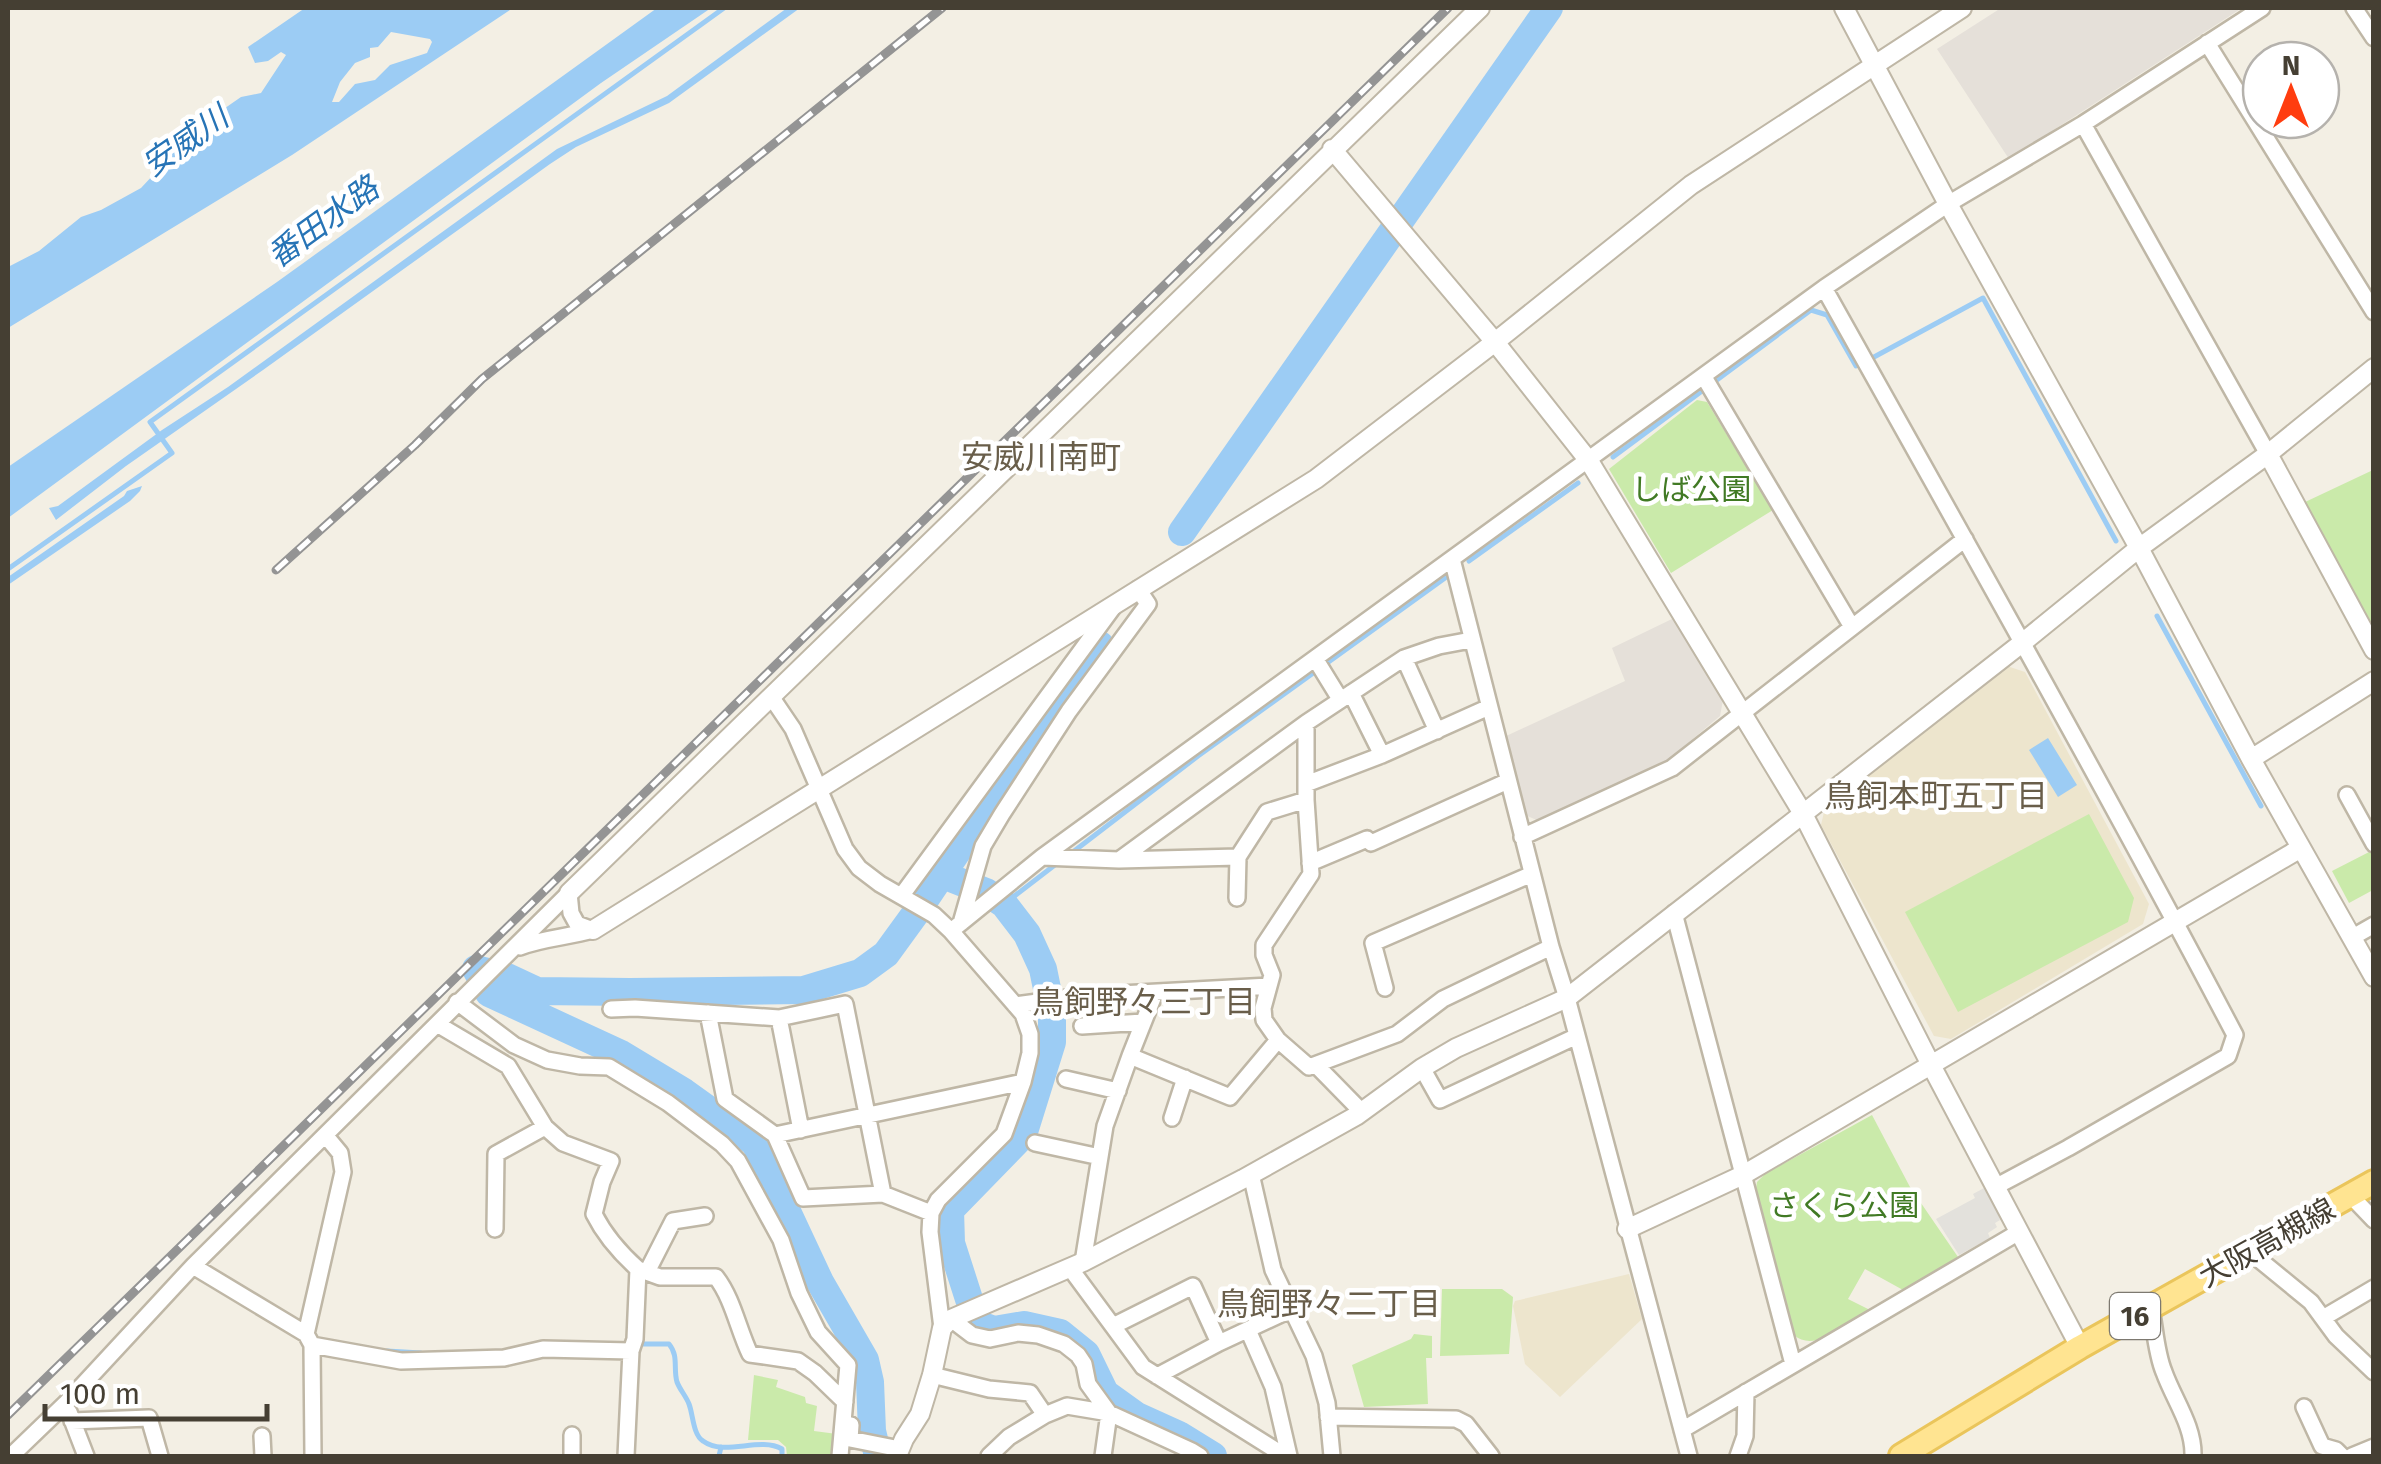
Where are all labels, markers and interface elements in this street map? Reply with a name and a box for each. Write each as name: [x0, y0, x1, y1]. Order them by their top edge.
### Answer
north arrow: [2241, 40, 2341, 140]
text: N: [2282, 49, 2300, 82]
water label: 安威川: [135, 96, 238, 184]
water label: 番田水路: [260, 167, 388, 275]
district label: 安威川南町: [961, 438, 1121, 476]
park label: しば公園: [1631, 472, 1751, 508]
district label: 鳥飼本町五丁目: [1824, 777, 2048, 815]
district label: 鳥飼野々三丁目: [1032, 983, 1256, 1021]
park label: さくら公園: [1769, 1188, 1919, 1224]
street label: 大阪高槻線: [2193, 1191, 2341, 1295]
district label: 鳥飼野々二丁目: [1217, 1285, 1441, 1323]
road number: 16: [2110, 1293, 2160, 1339]
scale bar: [45, 1359, 268, 1421]
text: 100 m: [60, 1376, 140, 1412]

